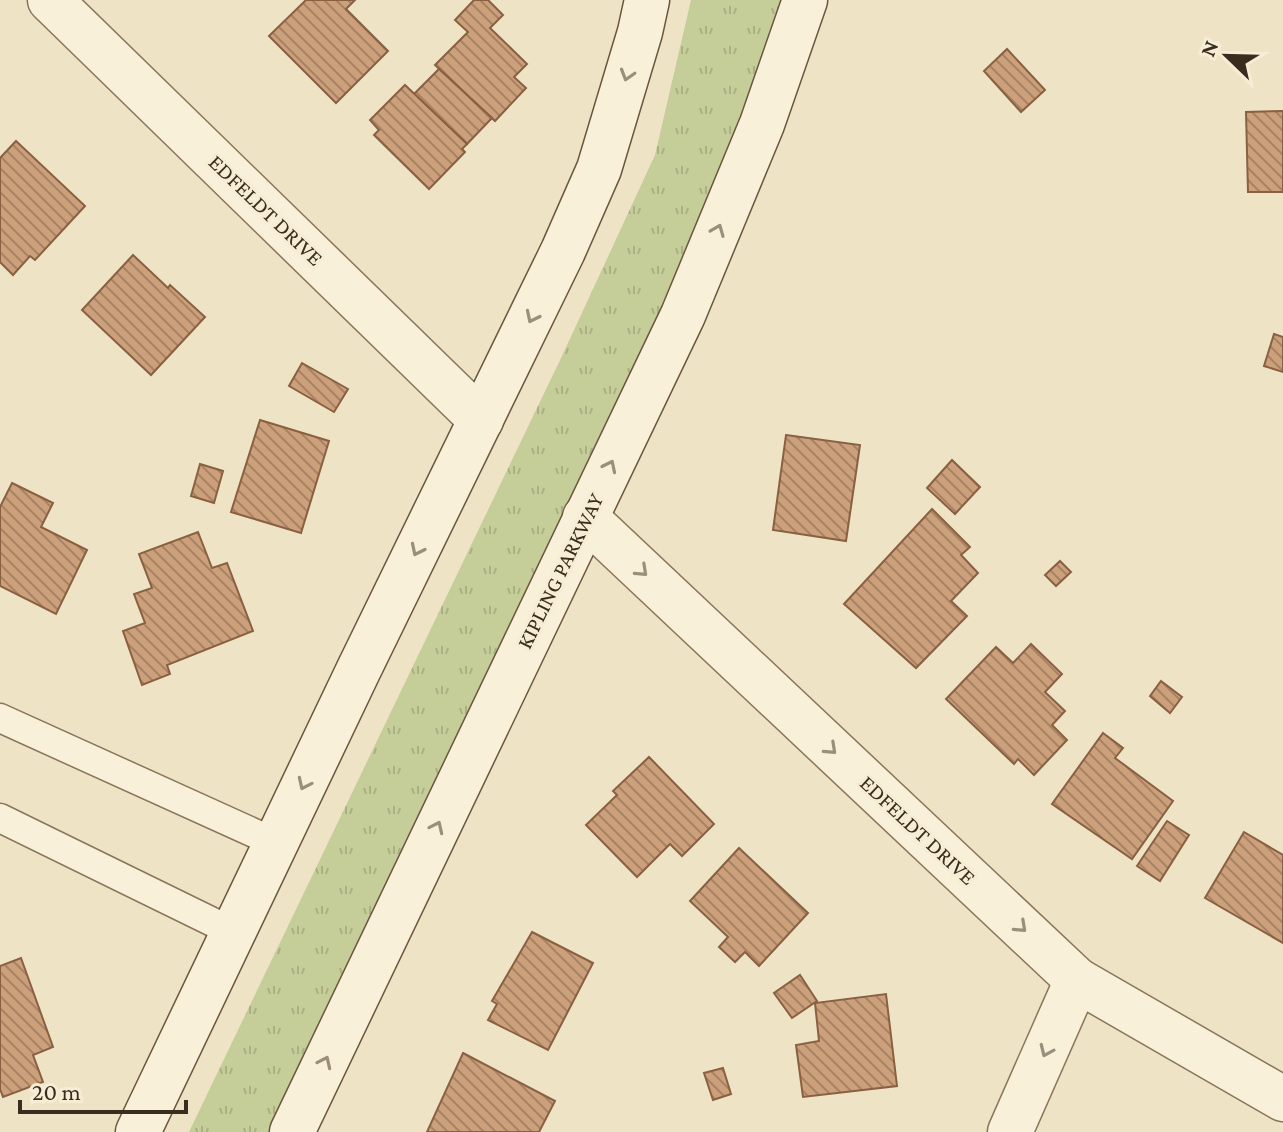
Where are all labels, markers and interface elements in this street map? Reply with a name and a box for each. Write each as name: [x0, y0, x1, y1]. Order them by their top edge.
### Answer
north arrow: [1187, 16, 1267, 96]
text: N: [1195, 37, 1223, 60]
one-way arrow: [620, 68, 636, 82]
street label: EDFELDT DRIVE: [204, 149, 328, 271]
one-way arrow: [708, 224, 725, 238]
one-way arrow: [526, 308, 541, 323]
one-way arrow: [600, 460, 616, 474]
street label: KIPLING PARKWAY: [512, 489, 609, 653]
one-way arrow: [412, 542, 427, 557]
one-way arrow: [633, 561, 647, 576]
one-way arrow: [822, 739, 836, 754]
street label: EDFELDT DRIVE: [855, 770, 981, 890]
one-way arrow: [298, 776, 314, 790]
one-way arrow: [427, 820, 443, 835]
one-way arrow: [1011, 917, 1026, 931]
one-way arrow: [1039, 1043, 1055, 1058]
one-way arrow: [315, 1055, 331, 1070]
scale bar: [20, 1064, 186, 1114]
text: 20 m: [32, 1078, 81, 1105]

